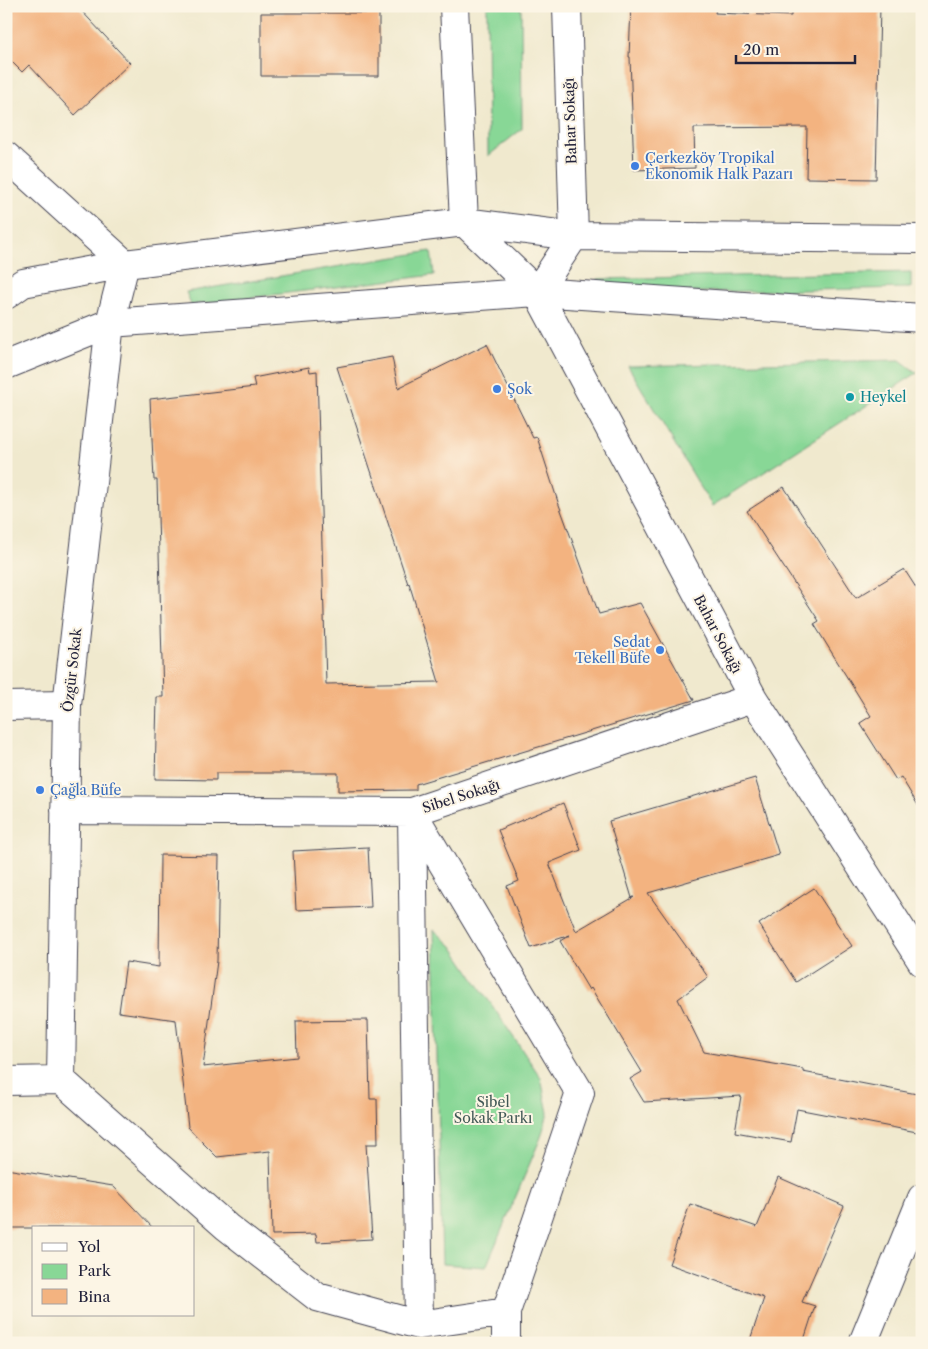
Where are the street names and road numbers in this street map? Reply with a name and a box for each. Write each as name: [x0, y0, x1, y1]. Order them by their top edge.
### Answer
street label: Bahar Sokağı: [559, 78, 581, 164]
street label: Bahar Sokağı: [690, 592, 746, 676]
street label: Özgür Sokak: [59, 626, 85, 713]
street label: Sibel Sokağı: [420, 775, 502, 817]

